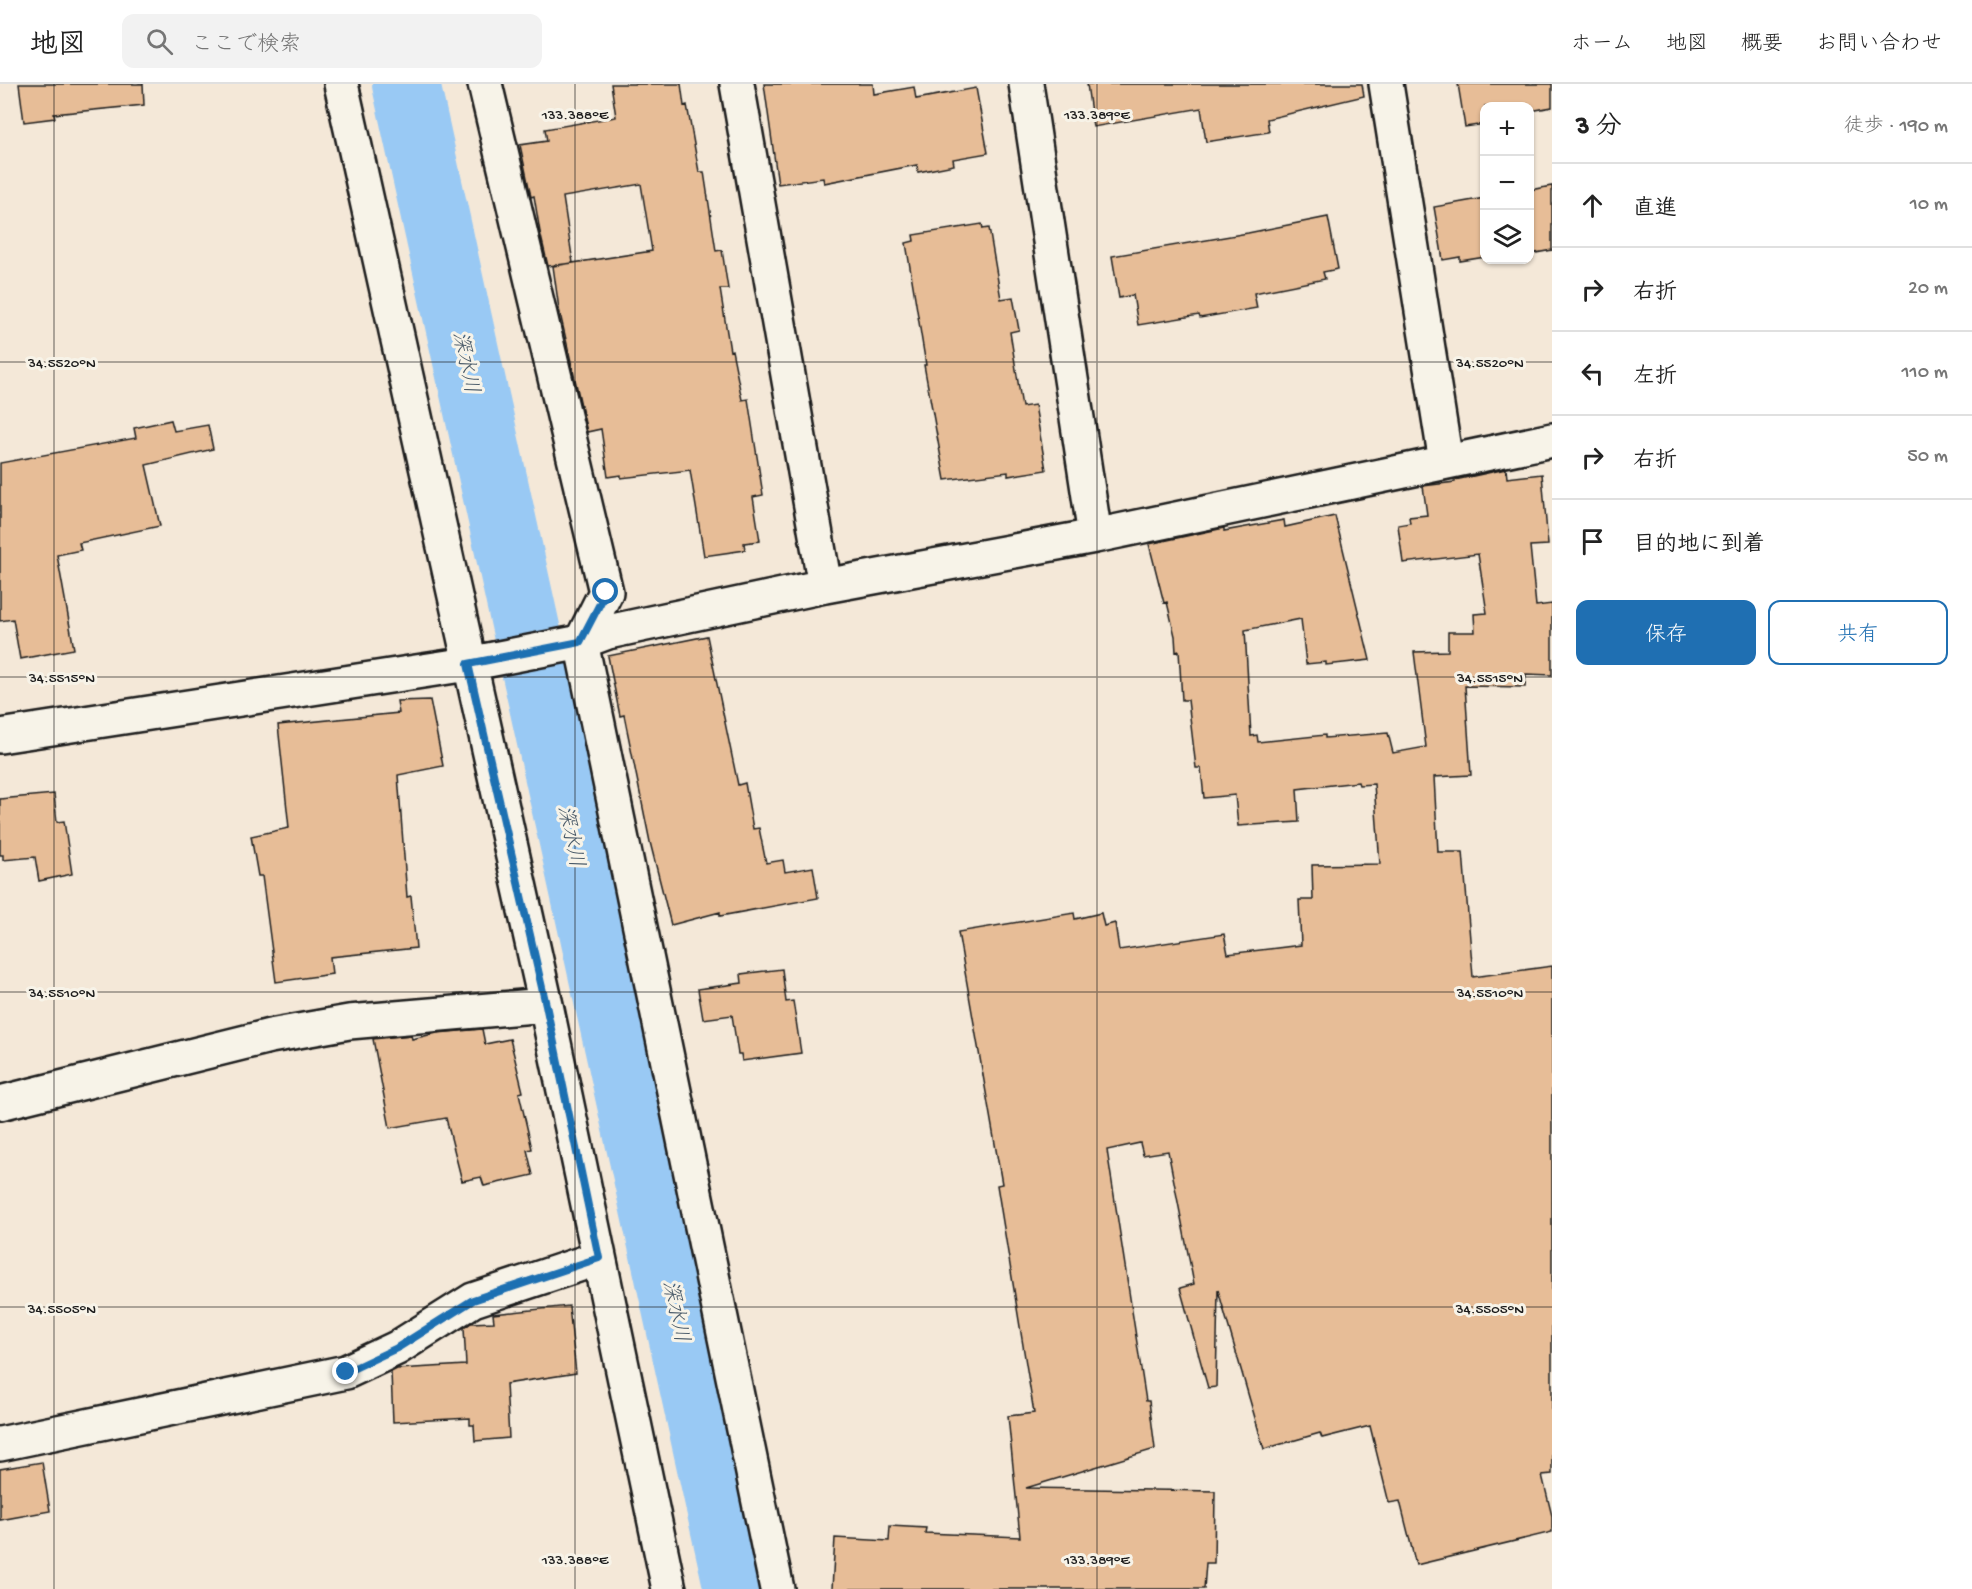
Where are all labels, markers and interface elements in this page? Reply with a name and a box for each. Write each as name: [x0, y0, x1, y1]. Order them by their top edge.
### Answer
search box: [122, 14, 542, 68]
icon: search: [143, 25, 176, 58]
text: 地図: [30, 30, 86, 63]
text: ここで検索: [191, 33, 301, 59]
text: ホーム: [1571, 33, 1633, 58]
text: 地図: [1666, 33, 1708, 58]
text: 概要: [1741, 33, 1783, 58]
text: お問い合わせ: [1816, 33, 1942, 58]
map controls: [1480, 102, 1534, 264]
button: +: [1480, 102, 1534, 156]
text: 133.388°E: [541, 107, 609, 125]
text: 133.389°E: [1063, 107, 1131, 125]
text: 3 分: [1576, 113, 1622, 144]
text: 徒歩 · 190 m: [1844, 116, 1948, 139]
button: −: [1480, 156, 1534, 210]
icon: ahead: [1576, 189, 1609, 222]
text: 10 m: [1910, 194, 1948, 217]
text: 直進: [1633, 197, 1677, 223]
button: layers: [1480, 210, 1534, 264]
icon: right: [1576, 273, 1609, 306]
text: 20 m: [1908, 278, 1948, 301]
text: 右折: [1633, 281, 1677, 307]
water label: 深水川: [445, 329, 483, 396]
text: 34.5520°N: [27, 355, 96, 373]
text: 34.5520°N: [1455, 355, 1524, 373]
icon: left: [1576, 357, 1609, 390]
text: 110 m: [1902, 362, 1948, 385]
text: 左折: [1633, 365, 1677, 391]
icon: right: [1576, 441, 1609, 474]
text: 50 m: [1907, 446, 1948, 469]
text: 右折: [1633, 449, 1677, 475]
icon: arrive: [1576, 525, 1609, 558]
text: 目的地に到着: [1633, 533, 1765, 559]
route start: [592, 578, 618, 604]
button: 保存: [1576, 600, 1756, 665]
button: 共有: [1768, 600, 1948, 665]
text: 34.5515°N: [28, 670, 95, 688]
text: 34.5515°N: [1456, 670, 1523, 688]
water label: 深水川: [550, 803, 588, 870]
text: 34.5510°N: [28, 985, 95, 1003]
text: 34.5510°N: [1456, 985, 1523, 1003]
water label: 深水川: [655, 1278, 693, 1345]
text: 34.5505°N: [27, 1301, 96, 1319]
text: 34.5505°N: [1455, 1301, 1524, 1319]
route end: [332, 1358, 358, 1384]
text: 133.388°E: [541, 1552, 609, 1570]
text: 133.389°E: [1063, 1552, 1131, 1570]

